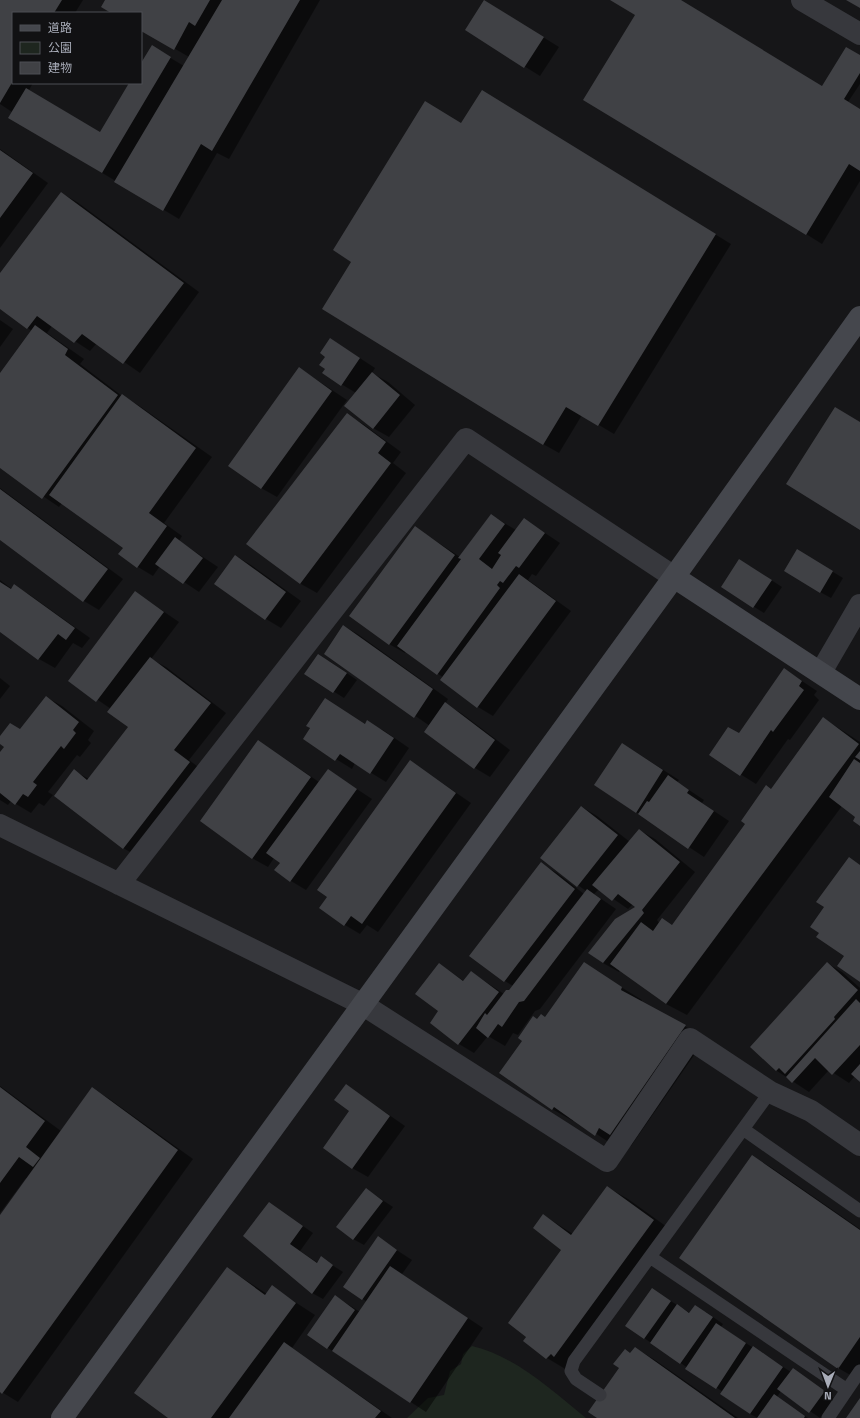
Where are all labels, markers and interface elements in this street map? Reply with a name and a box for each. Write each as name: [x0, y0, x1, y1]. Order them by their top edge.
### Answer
legend: [12, 12, 142, 84]
text: 道路: [48, 18, 72, 37]
text: 公園: [48, 38, 72, 57]
text: 建物: [48, 58, 72, 77]
north arrow: [808, 1366, 848, 1406]
text: N: [824, 1388, 832, 1404]

